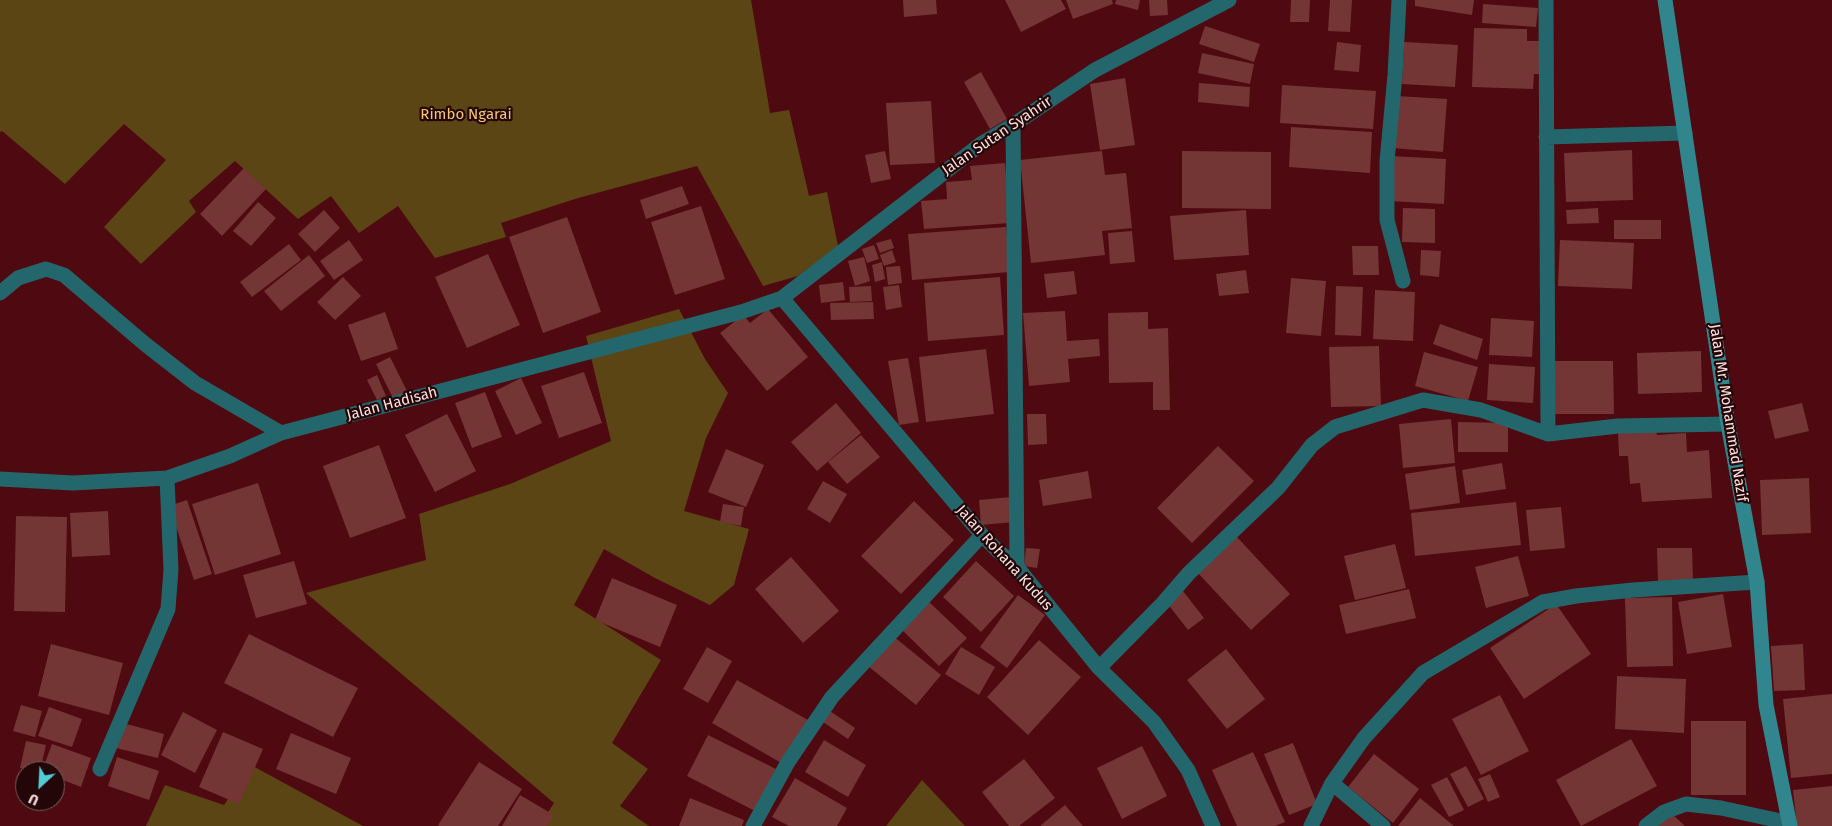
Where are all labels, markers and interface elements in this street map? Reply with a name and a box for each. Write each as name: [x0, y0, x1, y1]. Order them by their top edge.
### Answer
street label: Jalan Sutan Syahrir: [939, 93, 1055, 179]
park label: Rimbo Ngarai: [420, 106, 512, 124]
street label: Jalan Mr. Mohammad Nazif: [1705, 323, 1751, 503]
street label: Jalan Hadisah: [345, 383, 439, 425]
street label: Jalan Rohana Kudus: [952, 502, 1056, 614]
north arrow: [15, 761, 65, 811]
text: U: [26, 790, 42, 809]

